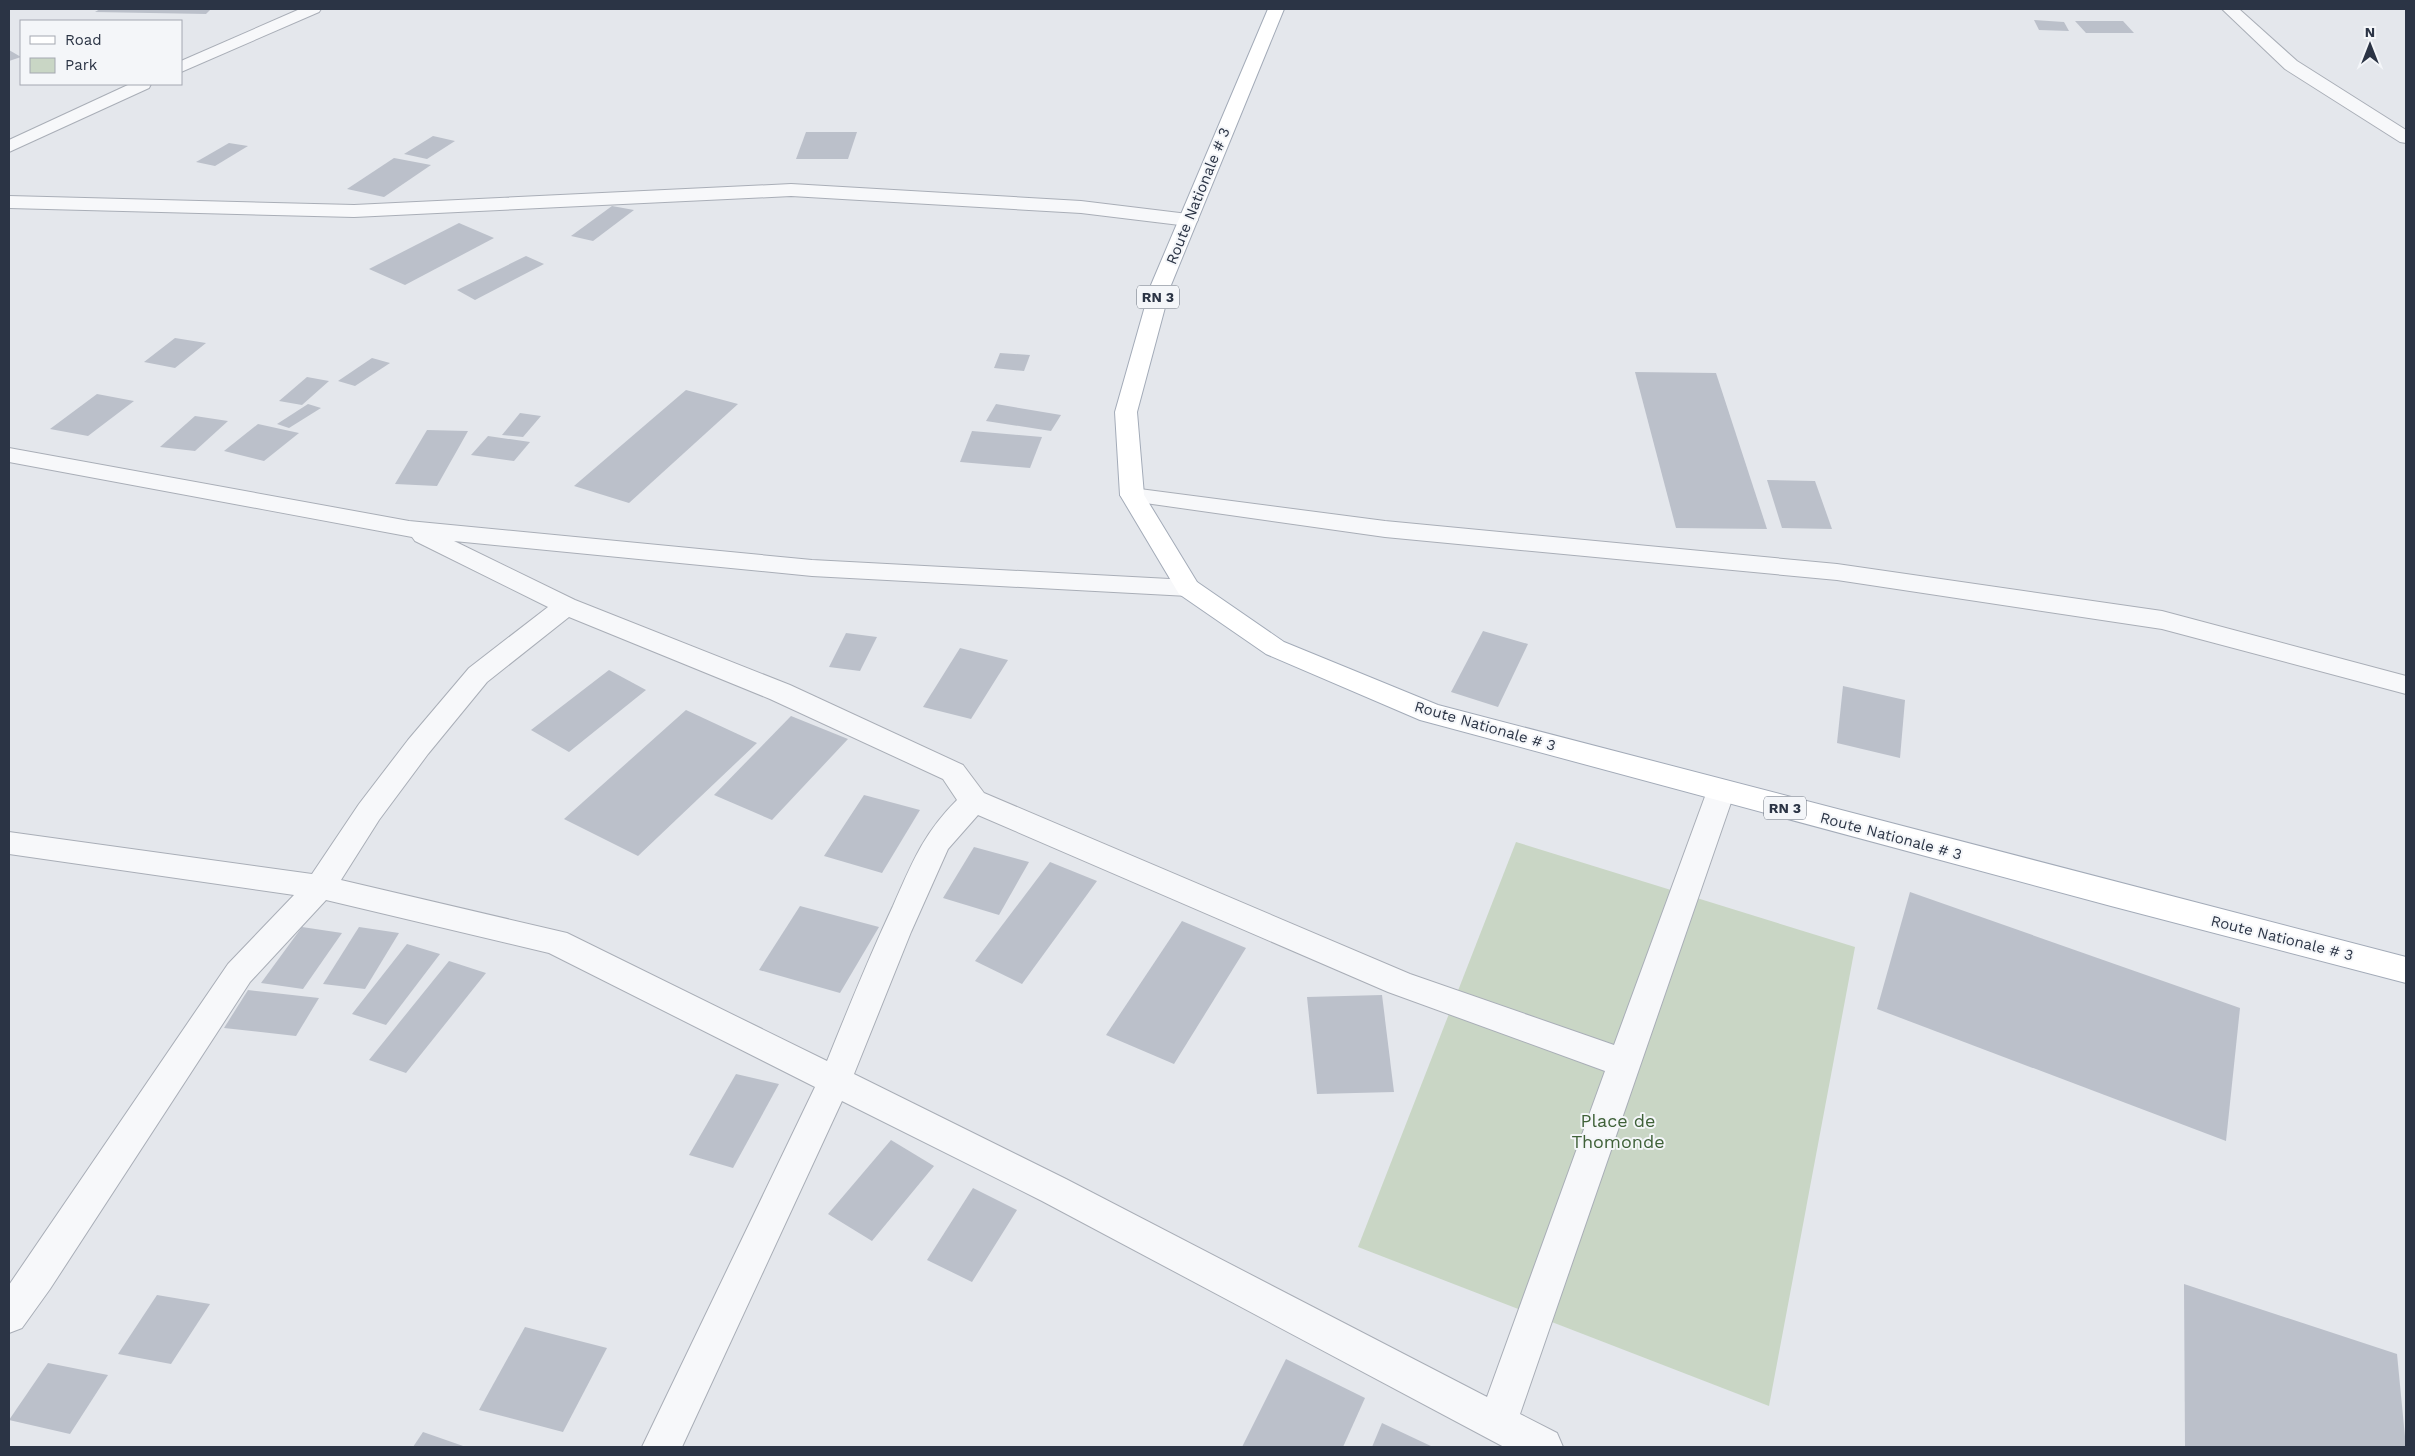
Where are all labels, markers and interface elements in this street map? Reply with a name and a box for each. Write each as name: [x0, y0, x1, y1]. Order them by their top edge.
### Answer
legend: [20, 20, 182, 85]
north arrow: [2345, 20, 2395, 70]
text: N: [2365, 24, 2375, 40]
text: Road: [65, 31, 102, 49]
text: Park: [65, 56, 98, 74]
street label: Route Nationale # 3: [1162, 125, 1234, 267]
road number: RN 3: [1137, 286, 1179, 308]
street label: Route Nationale # 3: [1412, 697, 1558, 755]
road number: RN 3: [1764, 796, 1806, 820]
street label: Route Nationale # 3: [1818, 808, 1964, 864]
street label: Route Nationale # 3: [2209, 912, 2355, 964]
park label: Place de Thomonde: [1571, 1110, 1665, 1152]

